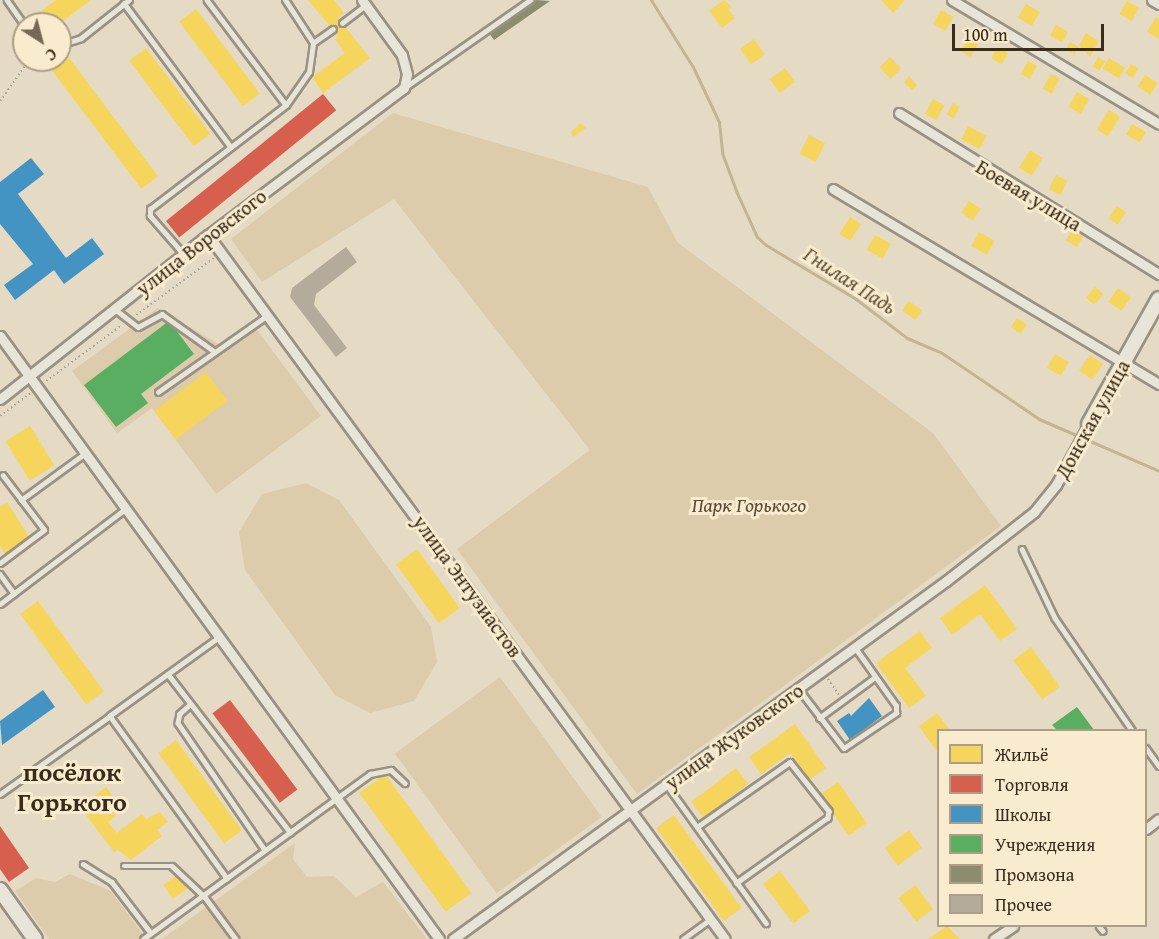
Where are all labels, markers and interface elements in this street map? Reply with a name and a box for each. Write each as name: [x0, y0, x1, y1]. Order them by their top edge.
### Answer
north arrow: [12, 12, 72, 72]
scale bar: [955, 12, 1106, 50]
text: 100 m: [963, 21, 1008, 48]
text: С: [41, 43, 62, 67]
street label: Боевая улица: [972, 154, 1086, 236]
street label: улица Воровского: [131, 184, 271, 300]
water label: Гнилая Падь: [799, 242, 901, 320]
street label: Донская улица: [1050, 355, 1134, 483]
park label: Парк Горького: [692, 492, 806, 516]
street label: улица Энтузиастов: [408, 510, 528, 662]
street label: улица Жуковского: [660, 678, 808, 794]
legend: [937, 729, 1147, 927]
text: Жильё: [995, 741, 1049, 768]
district label: посёлок Горького: [17, 756, 127, 818]
text: Торговля: [995, 771, 1069, 798]
text: Школы: [995, 801, 1051, 828]
text: Учреждения: [995, 831, 1095, 858]
text: Промзона: [995, 861, 1074, 888]
text: Прочее: [995, 891, 1052, 918]

